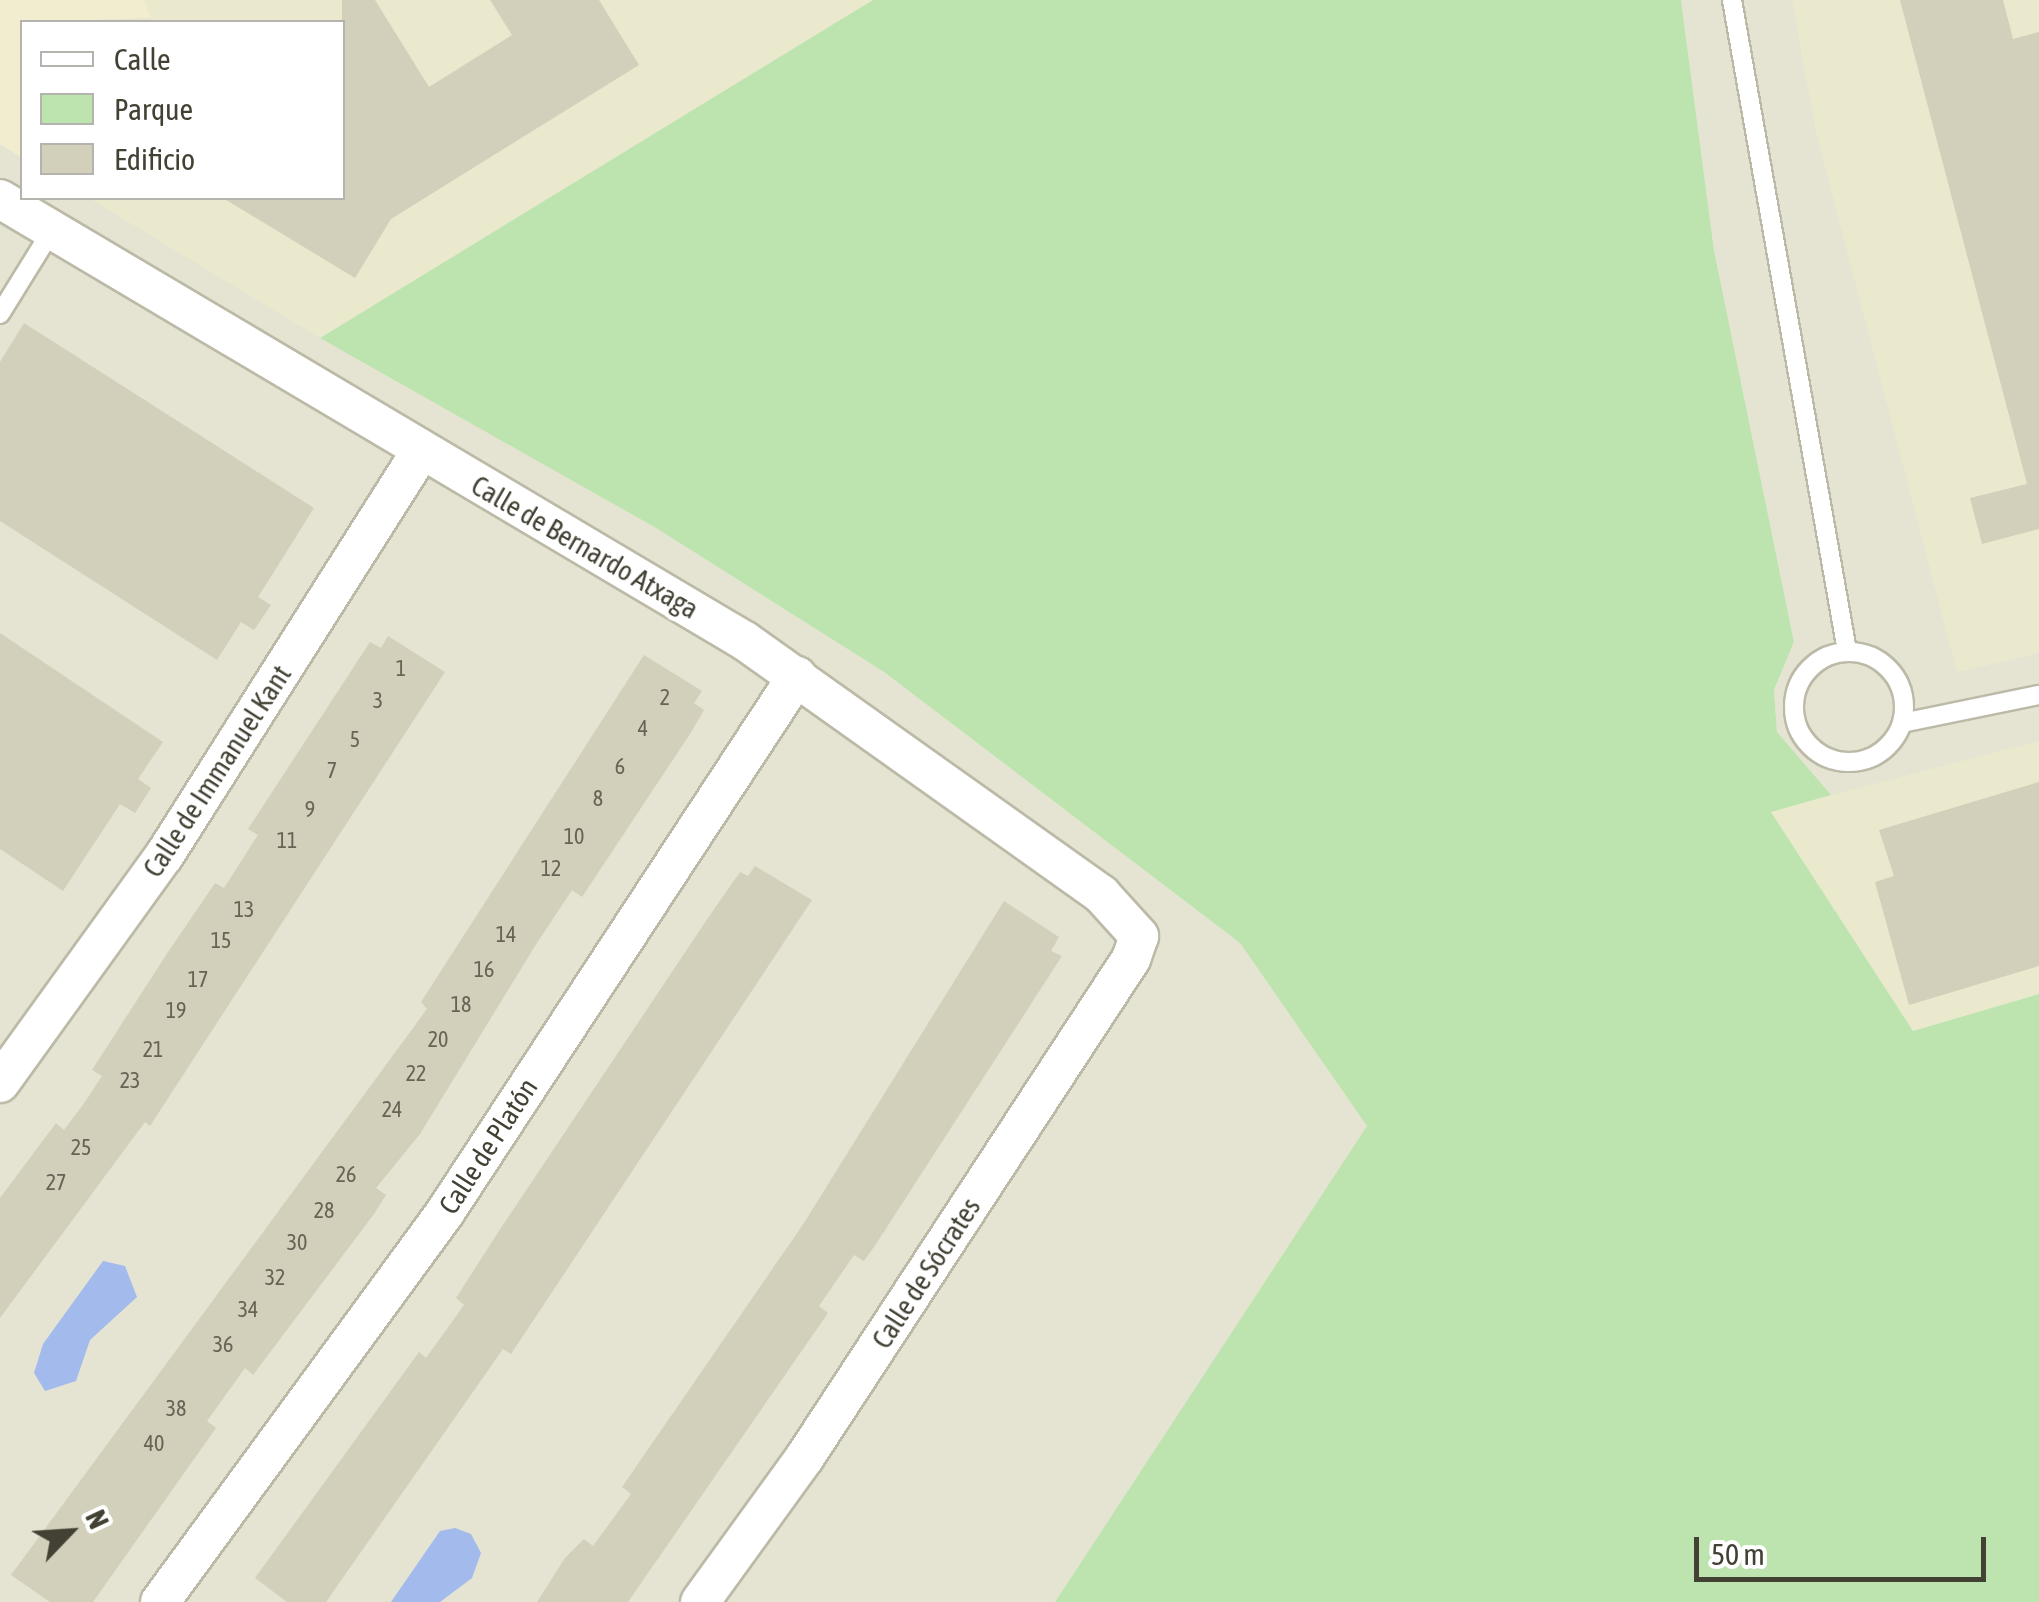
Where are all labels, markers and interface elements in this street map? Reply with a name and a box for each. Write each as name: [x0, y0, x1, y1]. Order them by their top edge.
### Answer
legend: [20, 20, 345, 200]
text: Calle: [114, 42, 171, 76]
text: Parque: [114, 92, 193, 126]
text: Edificio: [114, 142, 195, 176]
street label: Calle de Bernardo Atxaga: [466, 468, 704, 626]
house number: 1: [396, 656, 406, 682]
street label: Calle de Immanuel Kant: [136, 659, 298, 883]
house number: 2: [660, 685, 670, 711]
house number: 3: [373, 688, 383, 714]
house number: 4: [638, 716, 648, 742]
house number: 5: [350, 727, 360, 753]
house number: 6: [615, 754, 625, 780]
house number: 7: [327, 758, 337, 784]
house number: 8: [593, 786, 603, 812]
house number: 9: [305, 797, 315, 823]
house number: 10: [564, 824, 584, 850]
house number: 11: [277, 828, 297, 854]
house number: 12: [541, 856, 561, 882]
house number: 13: [234, 897, 254, 923]
house number: 14: [496, 922, 516, 948]
house number: 15: [211, 928, 231, 954]
house number: 16: [474, 957, 494, 983]
house number: 17: [188, 967, 208, 993]
house number: 18: [451, 992, 471, 1018]
house number: 19: [166, 998, 186, 1024]
house number: 20: [428, 1027, 448, 1053]
house number: 21: [143, 1037, 163, 1063]
house number: 22: [406, 1061, 426, 1087]
house number: 23: [120, 1068, 140, 1094]
street label: Calle de Platón: [432, 1072, 544, 1220]
house number: 24: [382, 1097, 402, 1123]
house number: 25: [71, 1135, 91, 1161]
house number: 26: [336, 1162, 356, 1188]
house number: 27: [46, 1170, 66, 1196]
street label: Calle de Sócrates: [865, 1191, 987, 1355]
house number: 28: [314, 1198, 334, 1224]
house number: 30: [287, 1230, 307, 1256]
house number: 32: [265, 1265, 285, 1291]
house number: 34: [238, 1297, 258, 1323]
house number: 36: [213, 1332, 233, 1358]
house number: 38: [166, 1396, 186, 1422]
house number: 40: [144, 1431, 164, 1457]
north arrow: [20, 1482, 120, 1582]
text: N: [79, 1505, 115, 1534]
scale bar: [1699, 1517, 1992, 1579]
text: 50 m: [1711, 1537, 1765, 1571]

